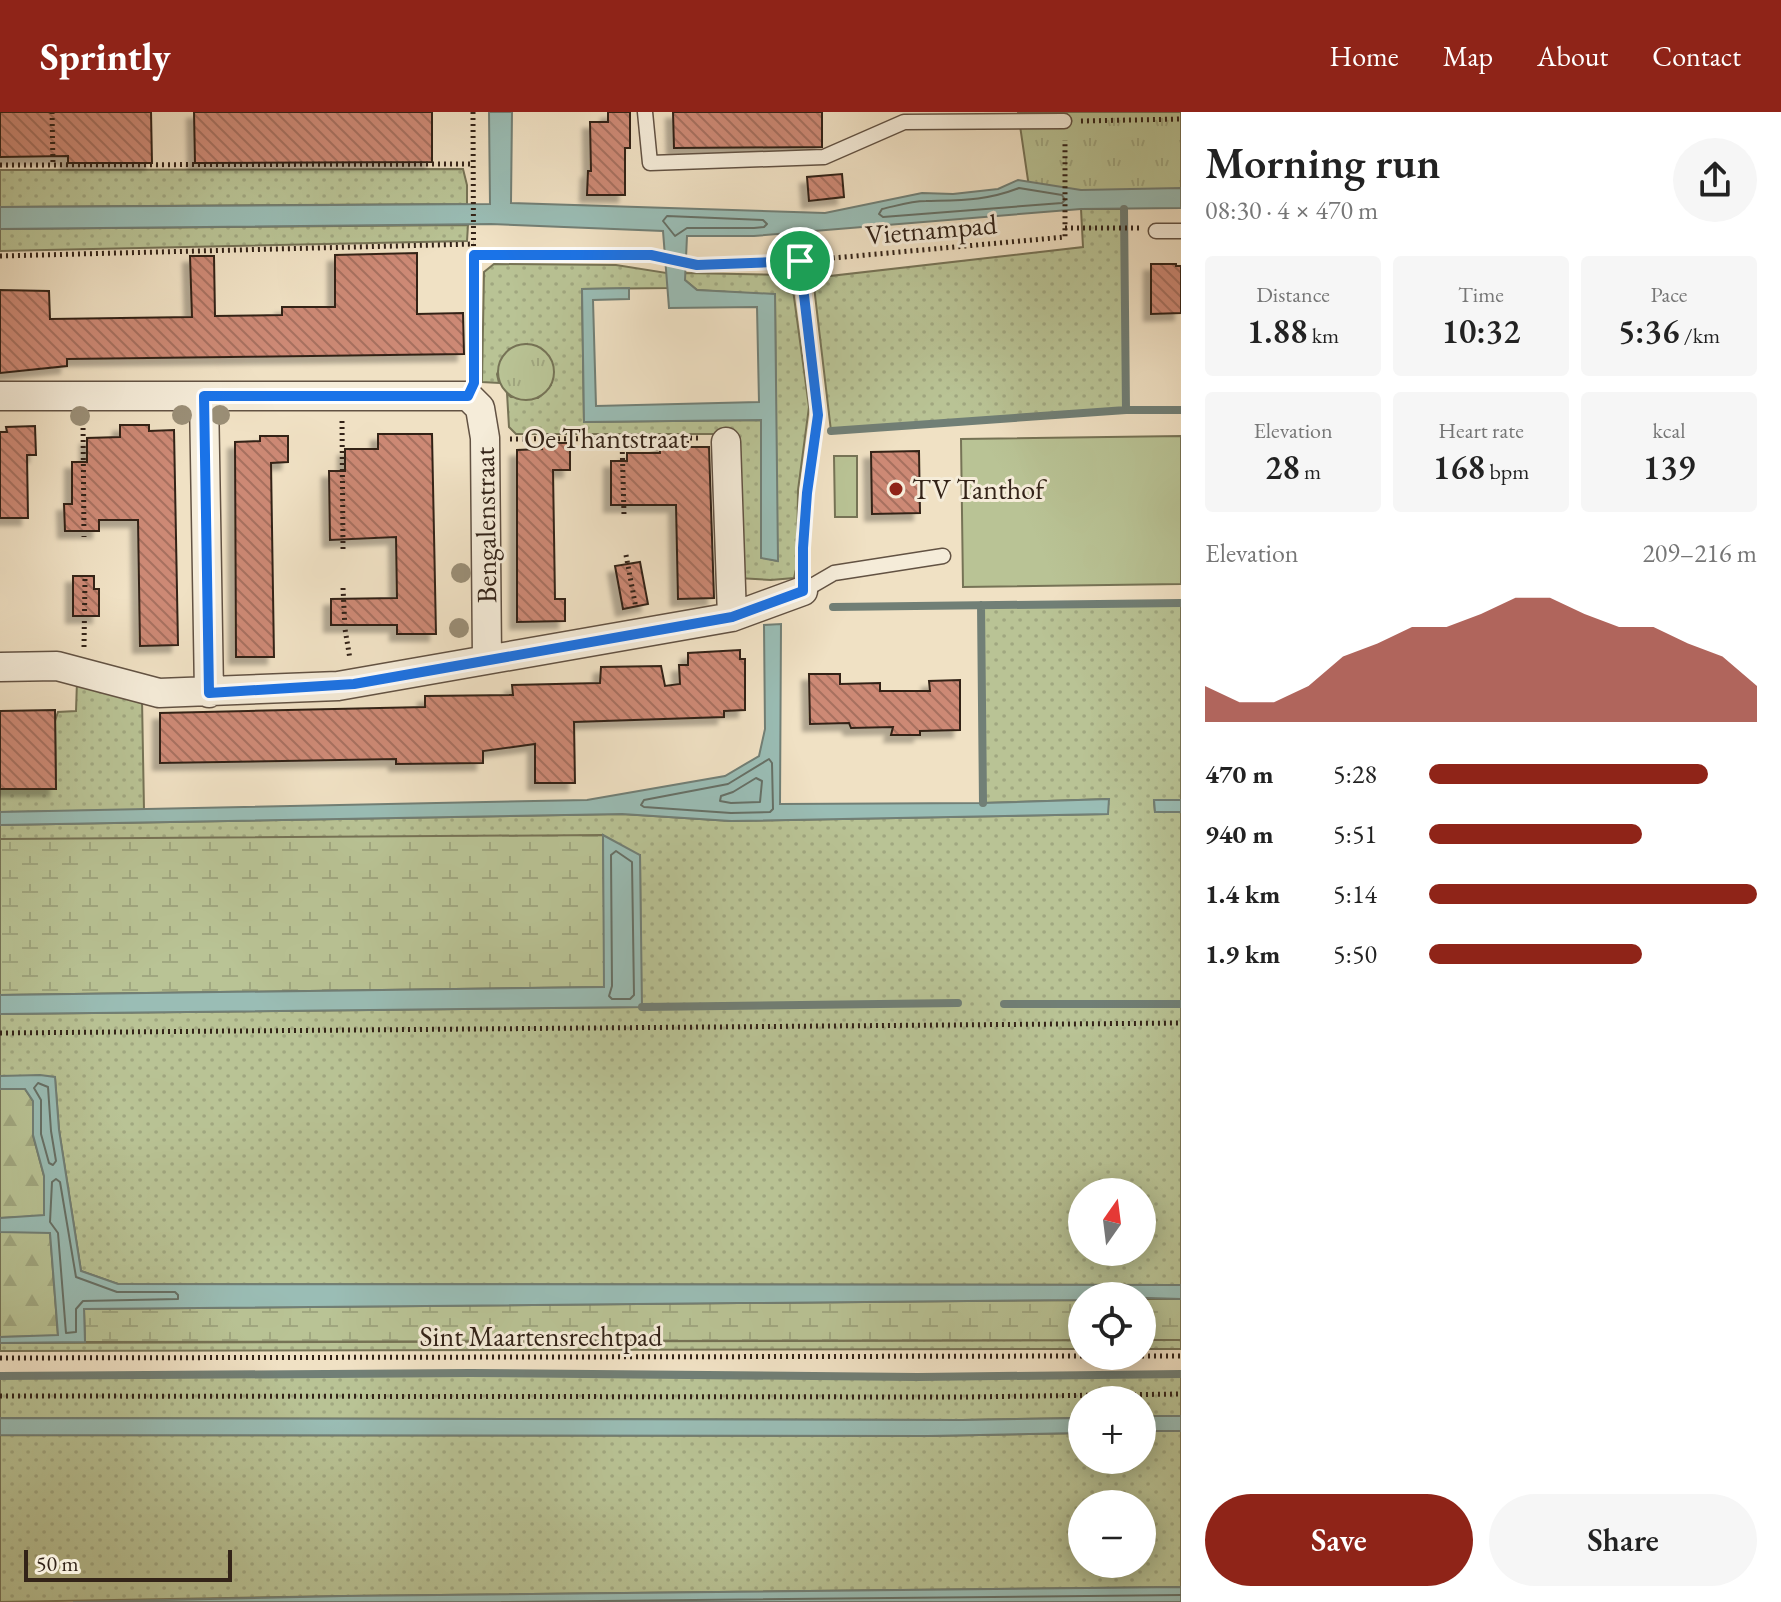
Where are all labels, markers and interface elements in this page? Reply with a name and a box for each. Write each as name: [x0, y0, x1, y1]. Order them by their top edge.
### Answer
text: Sprintly: [40, 32, 170, 81]
text: Home: [1329, 38, 1399, 74]
text: Map: [1443, 38, 1493, 74]
text: About: [1537, 38, 1608, 74]
text: Contact: [1652, 38, 1741, 74]
text: Morning run: [1205, 134, 1441, 191]
button: share: [1673, 138, 1757, 222]
text: 08:30 · 4 × 470 m: [1205, 193, 1378, 227]
street label: Vietnampad: [864, 205, 999, 253]
pin: [766, 227, 834, 295]
icon: arrive: [778, 239, 822, 283]
text: Distance: [1256, 280, 1330, 309]
text: Time: [1458, 280, 1504, 309]
text: Pace: [1651, 280, 1687, 309]
text: 1.88: [1247, 309, 1307, 353]
text: 10:32: [1442, 309, 1520, 353]
text: 5:36: [1618, 309, 1679, 353]
text: km: [1307, 321, 1339, 350]
text: /km: [1679, 321, 1720, 350]
text: Elevation: [1253, 416, 1333, 445]
text: Heart rate: [1438, 416, 1524, 445]
text: kcal: [1652, 416, 1686, 445]
street label: Oe Thantstraat: [524, 420, 688, 456]
text: 28: [1265, 445, 1300, 489]
text: 168: [1433, 445, 1485, 489]
text: 139: [1643, 445, 1695, 489]
street label: Bengalenstraat: [466, 446, 504, 603]
text: m: [1300, 457, 1321, 486]
text: bpm: [1485, 457, 1529, 486]
place label: TV Tanthof: [912, 471, 1047, 507]
marker: TV Tanthof: [887, 480, 905, 498]
text: Elevation: [1205, 536, 1299, 570]
text: 209–216 m: [1642, 536, 1757, 570]
text: 470 m: [1205, 757, 1273, 791]
text: 5:28: [1333, 757, 1377, 791]
text: 940 m: [1205, 817, 1273, 851]
text: 5:51: [1333, 817, 1377, 851]
text: 1.4 km: [1205, 877, 1280, 911]
text: 5:14: [1333, 877, 1377, 911]
text: 1.9 km: [1205, 937, 1280, 971]
text: 5:50: [1333, 937, 1377, 971]
north arrow: [1068, 1178, 1156, 1266]
map controls: [1068, 1178, 1156, 1578]
button: locate: [1068, 1282, 1156, 1370]
street label: Sint Maartensrechtpad: [420, 1318, 663, 1354]
button: +: [1068, 1386, 1156, 1474]
button: −: [1068, 1490, 1156, 1578]
button: Save: [1205, 1494, 1473, 1586]
button: Share: [1489, 1494, 1757, 1586]
scale bar: [24, 1546, 232, 1582]
text: 50 m: [36, 1549, 79, 1578]

